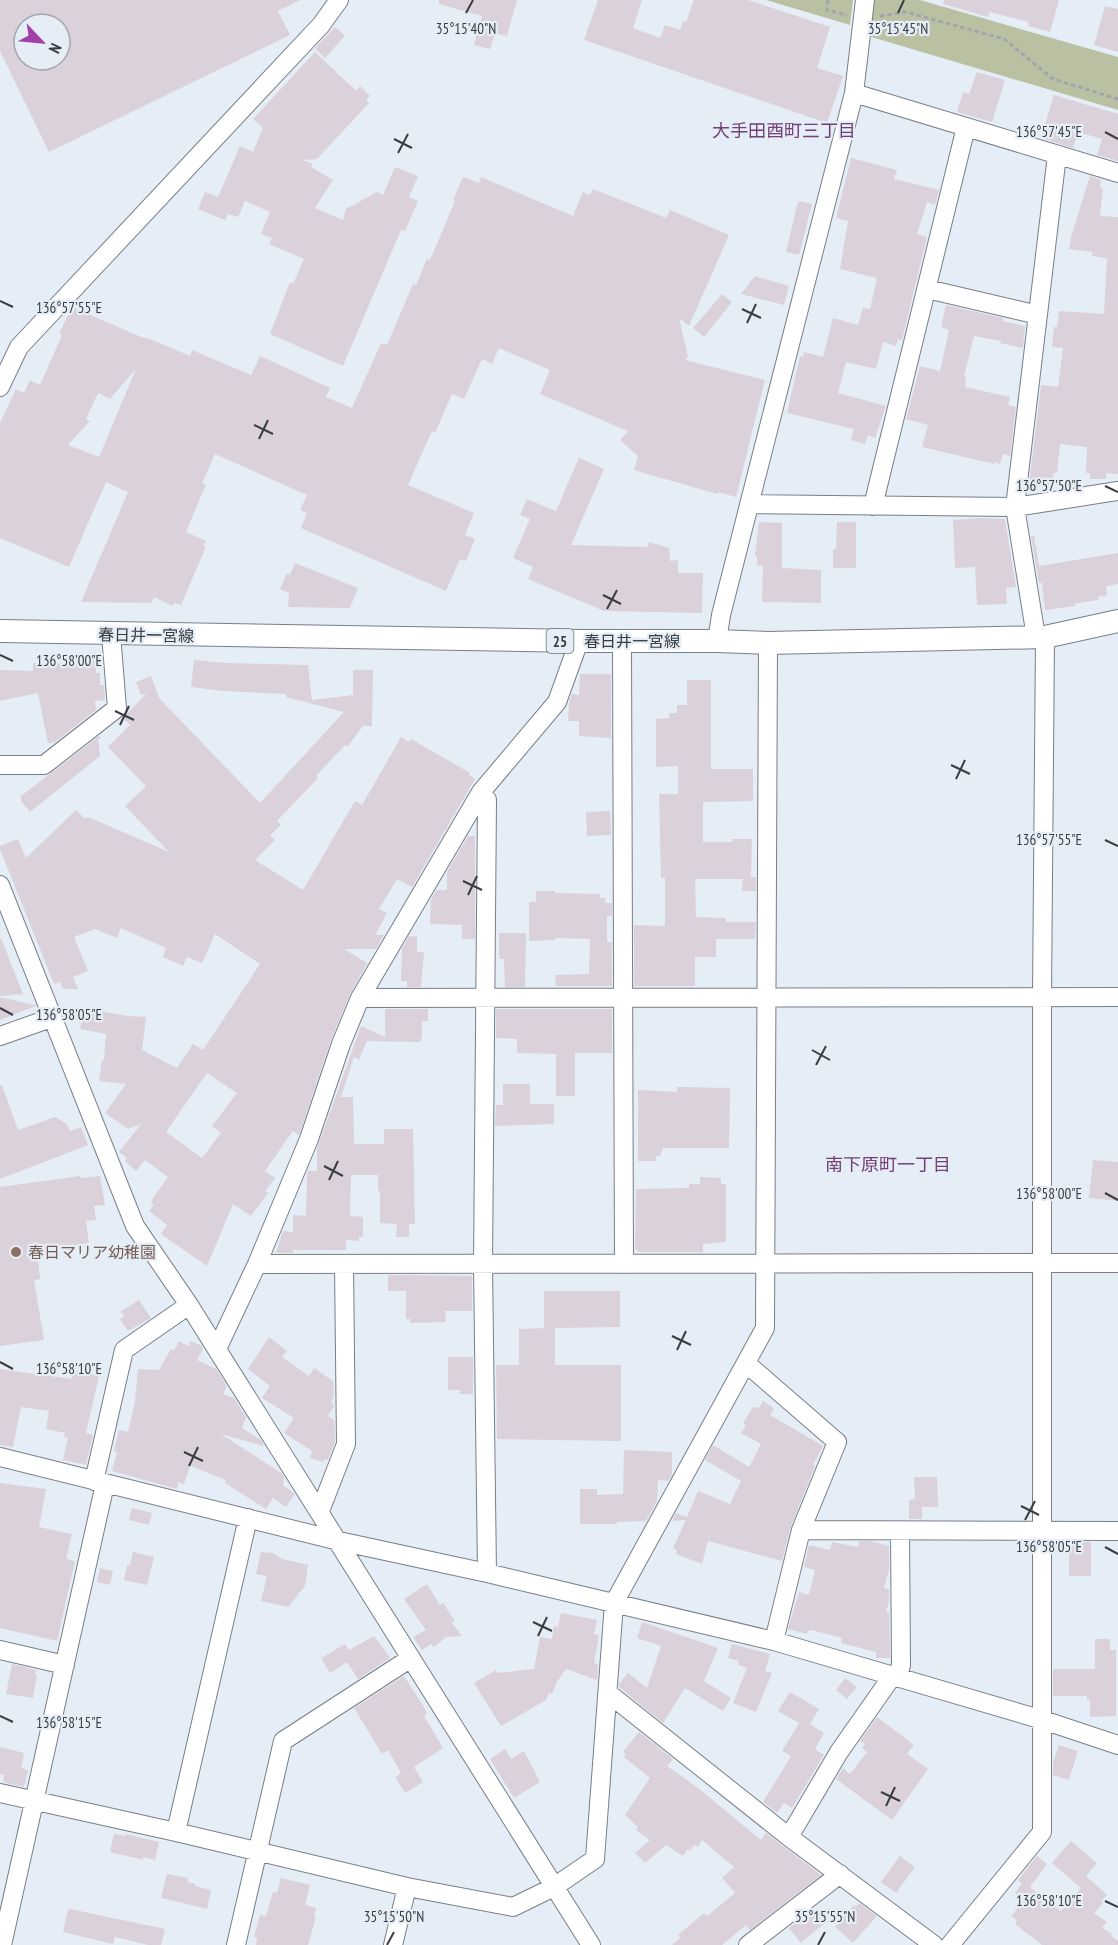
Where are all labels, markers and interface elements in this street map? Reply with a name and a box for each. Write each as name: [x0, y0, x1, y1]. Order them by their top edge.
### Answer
north arrow: [12, 12, 72, 72]
text: 35°15'40"N: [436, 19, 496, 38]
text: 35°15'45"N: [868, 19, 928, 38]
text: N: [45, 40, 66, 57]
district label: 大手田酉町三丁目: [712, 119, 856, 142]
text: 136°57'45"E: [1016, 122, 1082, 141]
text: 136°57'55"E: [36, 298, 102, 317]
text: 136°57'50"E: [1016, 476, 1082, 495]
street label: 春日井一宮線: [98, 624, 194, 646]
road number: 25: [546, 629, 574, 653]
street label: 春日井一宮線: [584, 631, 680, 651]
text: 136°58'00"E: [36, 651, 102, 670]
text: 136°57'55"E: [1016, 830, 1082, 849]
text: 136°58'05"E: [36, 1005, 102, 1024]
district label: 南下原町一丁目: [825, 1153, 951, 1176]
text: 136°58'00"E: [1016, 1184, 1082, 1203]
place label: 春日マリア幼稚園: [28, 1242, 156, 1262]
marker: 春日マリア幼稚園: [9, 1245, 23, 1259]
text: 136°58'10"E: [36, 1359, 102, 1378]
text: 136°58'05"E: [1016, 1537, 1082, 1556]
text: 136°58'15"E: [36, 1713, 102, 1732]
text: 136°58'10"E: [1016, 1891, 1082, 1910]
text: 35°15'50"N: [364, 1907, 424, 1926]
text: 35°15'55"N: [795, 1907, 855, 1926]

